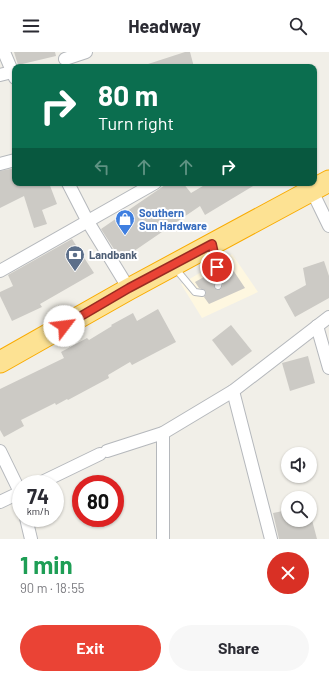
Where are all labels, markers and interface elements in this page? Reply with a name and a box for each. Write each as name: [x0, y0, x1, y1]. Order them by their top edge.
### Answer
icon: menu: [20, 15, 42, 37]
text: Headway: [128, 15, 201, 37]
icon: search: [287, 15, 309, 37]
text: 80 m: [98, 78, 158, 112]
icon: right: [32, 80, 84, 132]
text: Turn right: [98, 112, 174, 134]
icon: left: [91, 156, 113, 178]
icon: ahead: [133, 156, 155, 178]
icon: ahead: [175, 156, 197, 178]
icon: right: [217, 156, 239, 178]
place label: Southern Sun Hardware: [139, 206, 207, 232]
shop icon: Southern Sun Hardware: [114, 208, 136, 236]
bank icon: Landbank: [64, 244, 86, 272]
place label: Landbank: [89, 248, 137, 261]
pin: [200, 250, 234, 284]
icon: arrive: [206, 256, 228, 278]
position arrow: [43, 305, 85, 347]
map controls: [281, 447, 317, 527]
button: sound: [281, 447, 317, 483]
speed limit sign: 80: [72, 475, 124, 527]
text: 74: [27, 484, 49, 508]
button: search: [281, 491, 317, 527]
text: km/h: [27, 505, 49, 517]
text: 1 min: [20, 550, 73, 579]
button: close: [267, 552, 309, 594]
text: 90 m · 18:55: [20, 580, 85, 596]
button: Exit: [20, 625, 161, 671]
button: Share: [169, 625, 309, 671]

